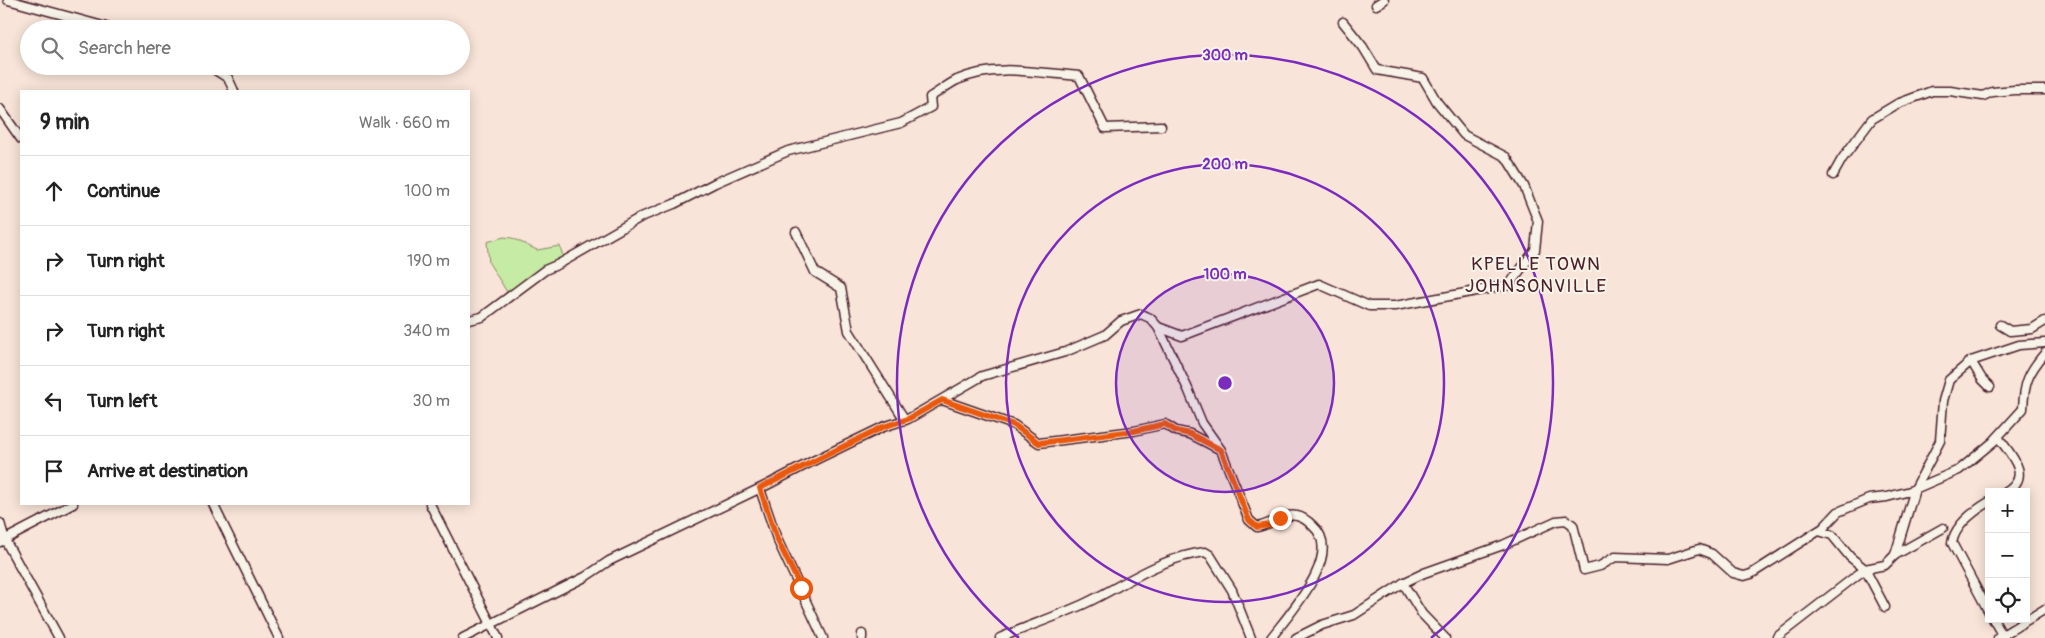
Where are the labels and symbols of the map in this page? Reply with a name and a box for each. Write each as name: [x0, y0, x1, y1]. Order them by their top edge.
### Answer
text: 300 m: [1202, 46, 1248, 65]
text: 200 m: [1202, 155, 1248, 174]
district label: KPELLE TOWN JOHNSONVILLE: [1465, 252, 1607, 298]
text: 100 m: [1204, 265, 1246, 284]
centre of rings: [1216, 374, 1234, 392]
route end: [1269, 507, 1292, 530]
route start: [790, 577, 813, 600]

